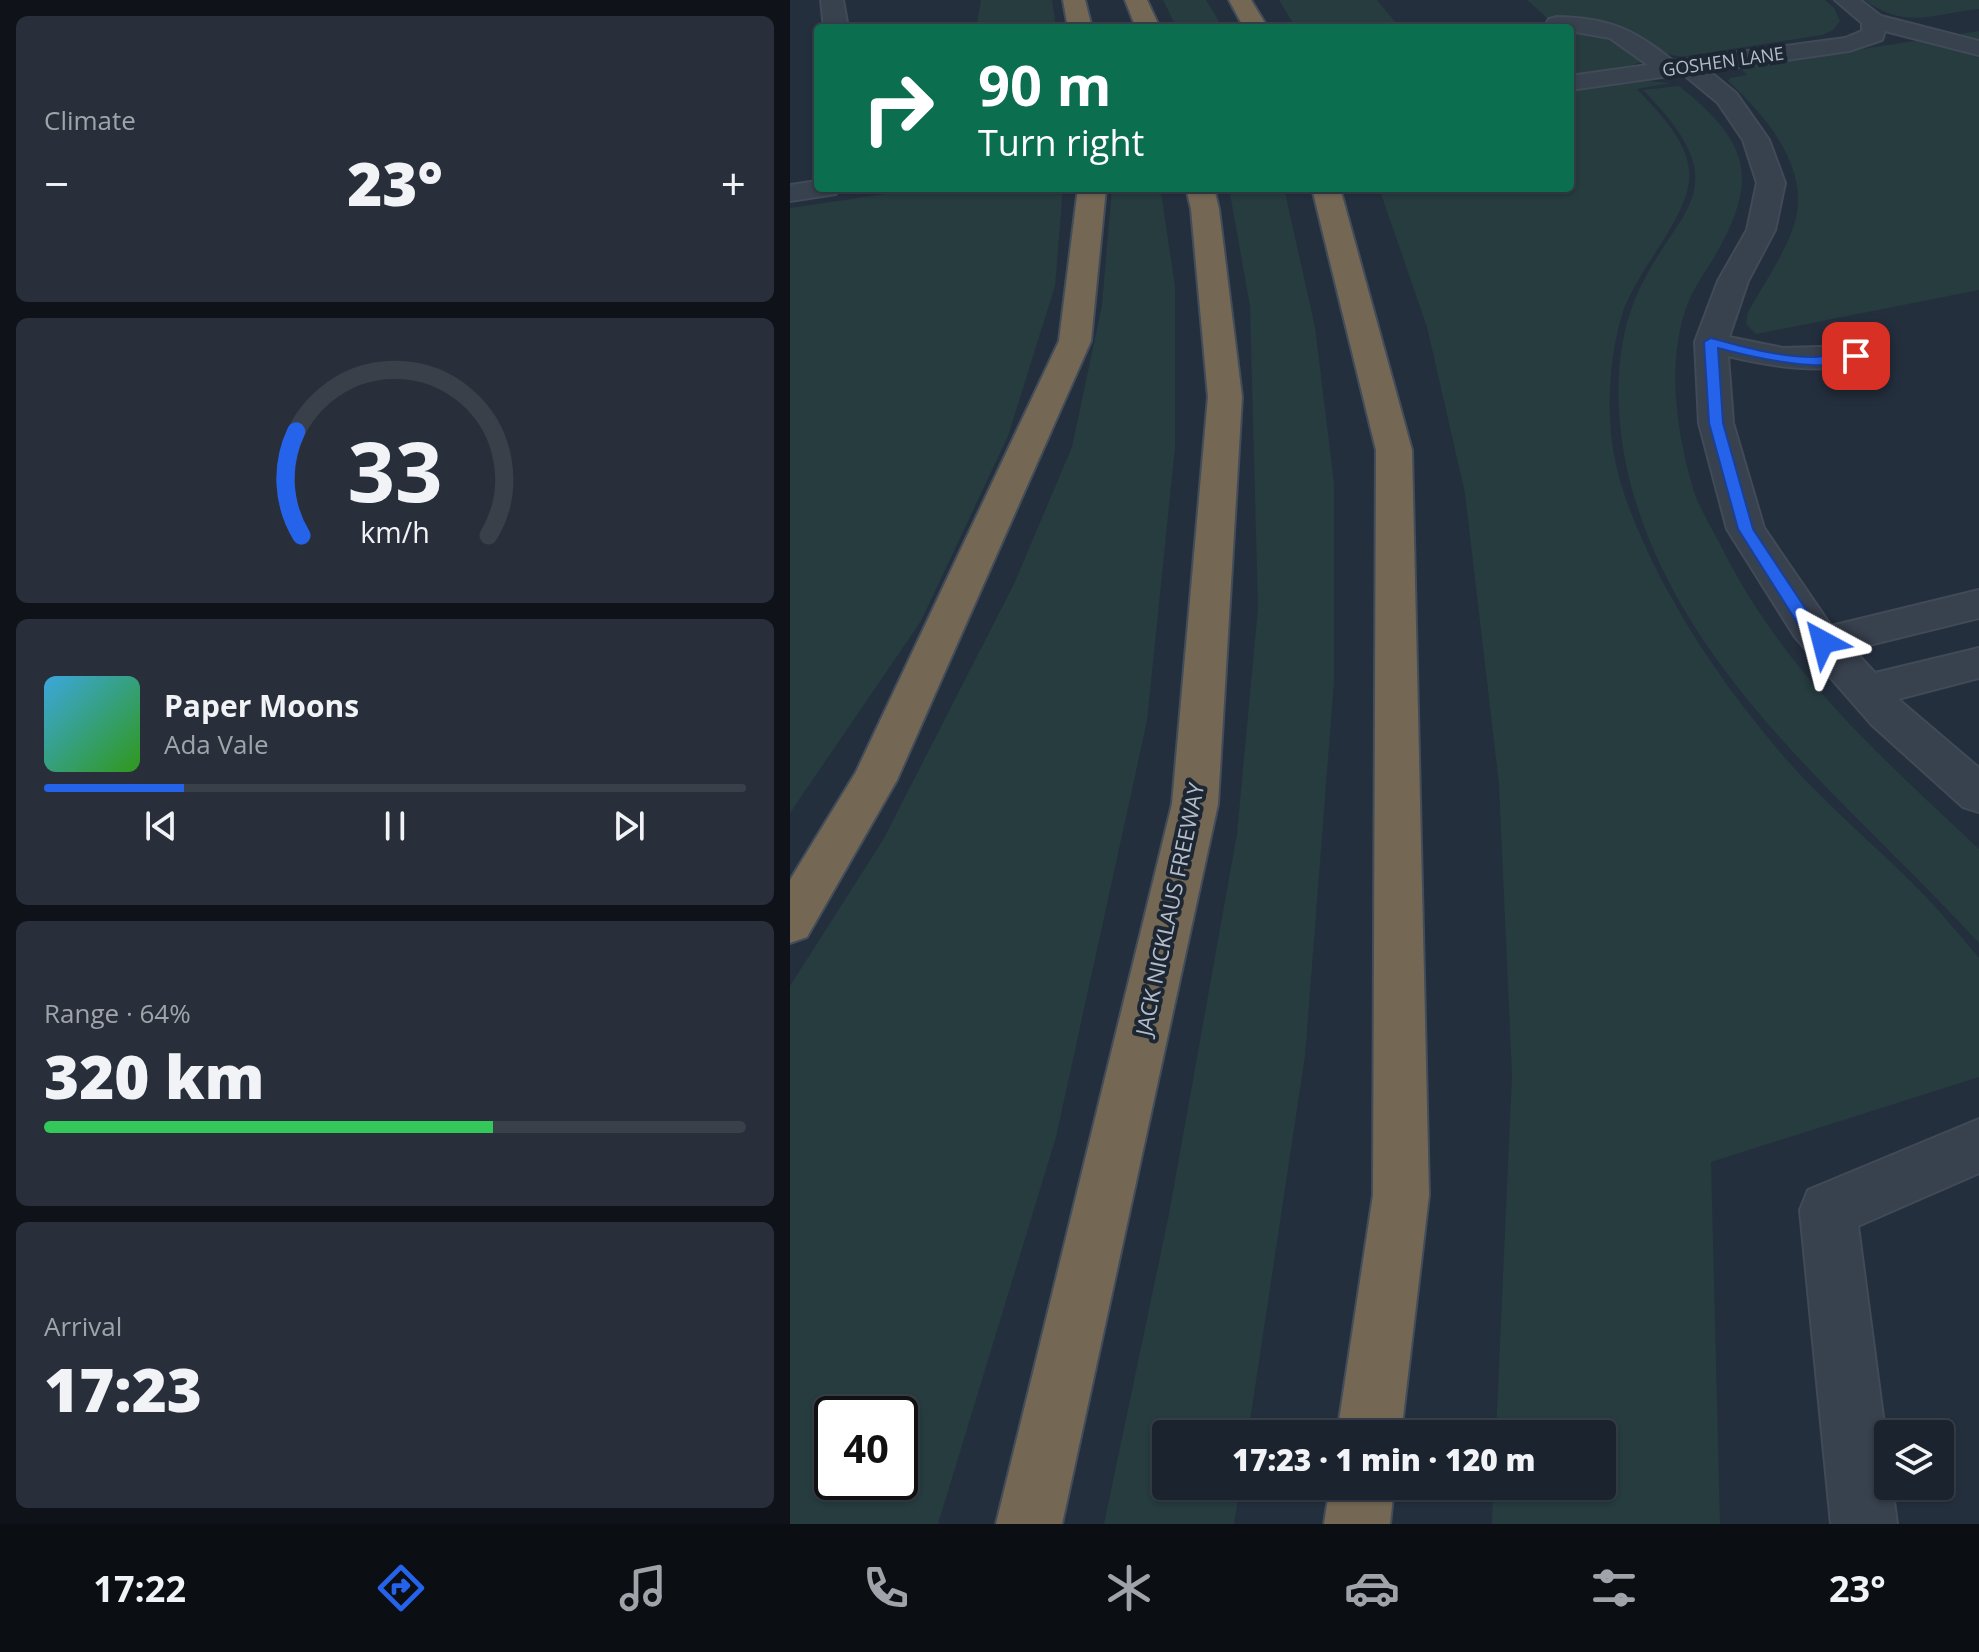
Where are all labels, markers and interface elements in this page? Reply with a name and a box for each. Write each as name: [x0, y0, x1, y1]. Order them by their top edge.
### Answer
street label: GOSHEN LANE: [1661, 41, 1785, 81]
text: 90 m: [978, 46, 1112, 122]
icon: right: [846, 56, 950, 160]
text: Climate: [44, 102, 136, 138]
text: Turn right: [978, 118, 1144, 167]
text: 23°: [347, 142, 443, 224]
text: −: [44, 153, 69, 213]
text: +: [721, 153, 746, 213]
pin: [1822, 322, 1890, 390]
icon: arrive: [1834, 334, 1878, 378]
text: 33: [347, 413, 443, 526]
text: km/h: [360, 513, 430, 552]
position arrow: [1781, 600, 1865, 684]
text: Paper Moons: [164, 685, 359, 726]
text: Ada Vale: [164, 726, 269, 762]
street label: JACK NICKLAUS FREEWAY: [1127, 779, 1211, 1040]
icon: previous: [139, 804, 183, 848]
icon: pause: [373, 804, 417, 848]
icon: next: [607, 804, 651, 848]
text: Range · 64%: [44, 995, 191, 1031]
text: 320 km: [44, 1035, 265, 1117]
text: Arrival: [44, 1308, 122, 1344]
text: 17:23: [44, 1348, 202, 1430]
speed limit sign: 40: [814, 1396, 918, 1500]
map controls: [1874, 1420, 1954, 1500]
button: layers: [1874, 1420, 1954, 1500]
text: 17:23 · 1 min · 120 m: [1232, 1439, 1536, 1480]
icon: directions: [373, 1560, 429, 1616]
icon: music: [615, 1560, 671, 1616]
icon: phone: [858, 1560, 914, 1616]
icon: climate: [1101, 1560, 1157, 1616]
icon: car: [1344, 1560, 1400, 1616]
icon: filters: [1586, 1560, 1642, 1616]
text: 17:22: [93, 1564, 186, 1613]
text: 23°: [1829, 1564, 1886, 1613]

